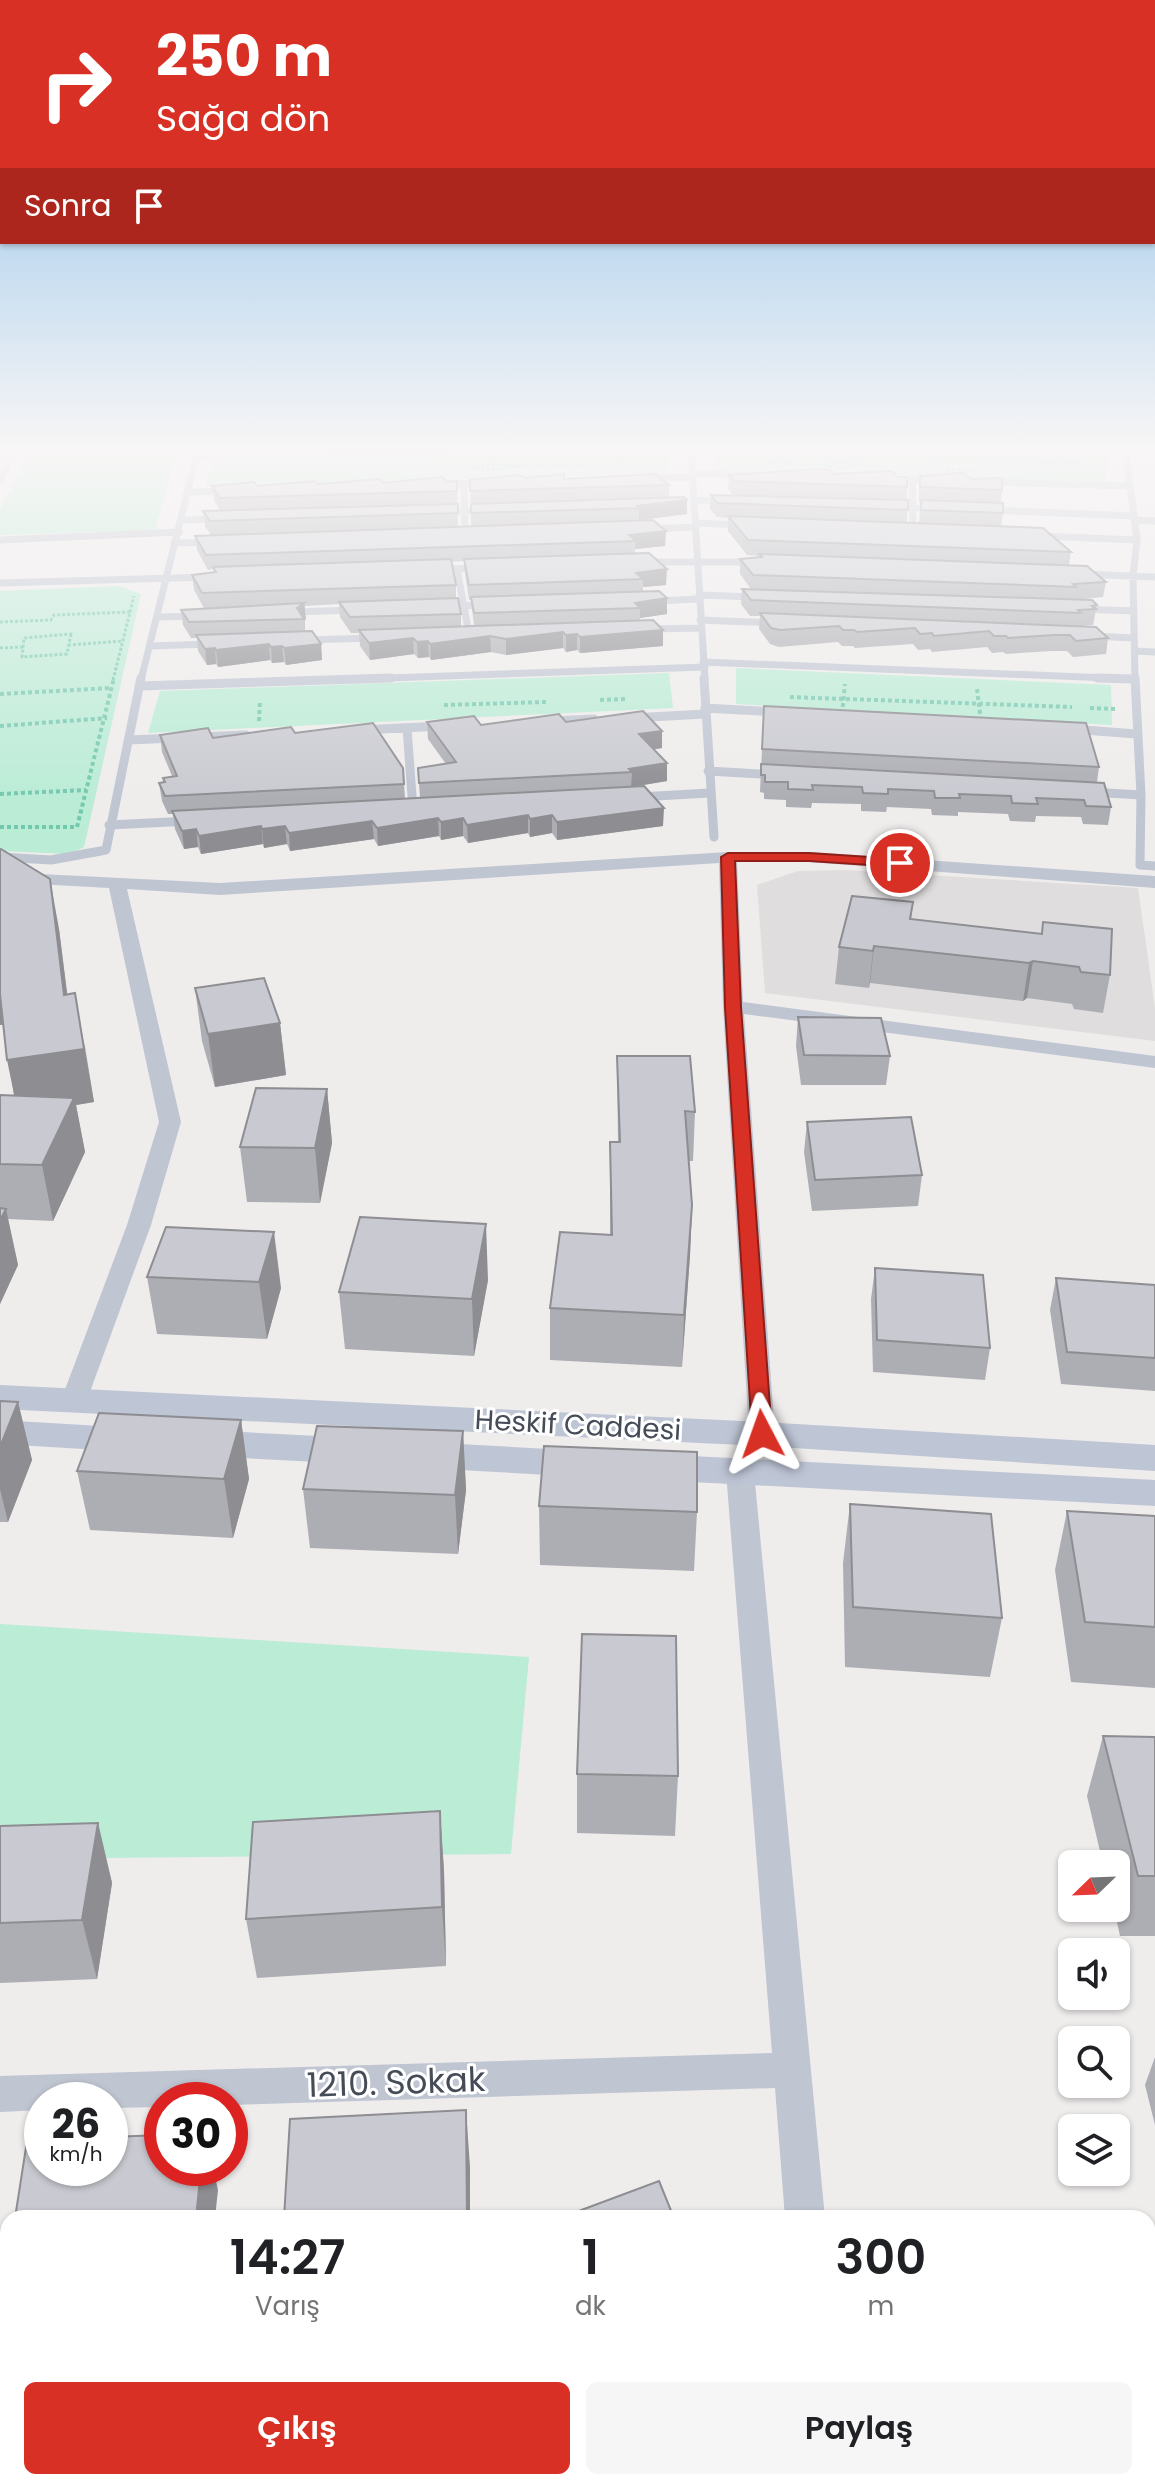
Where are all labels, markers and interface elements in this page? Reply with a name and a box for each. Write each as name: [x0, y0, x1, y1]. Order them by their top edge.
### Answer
text: 250 m: [156, 17, 332, 96]
icon: right: [24, 32, 128, 136]
text: Sağa dön: [156, 93, 330, 144]
text: Sonra: [24, 184, 111, 227]
icon: arrive: [127, 184, 171, 228]
pin: [866, 829, 934, 897]
icon: arrive: [878, 841, 922, 885]
position arrow: [720, 1392, 804, 1476]
street label: Heskif Caddesi: [474, 1400, 682, 1450]
north arrow: [1058, 1850, 1130, 1922]
map controls: [1058, 1850, 1130, 2186]
button: sound: [1058, 1938, 1130, 2010]
button: search: [1058, 2026, 1130, 2098]
street label: 1210. Sokak: [306, 2055, 487, 2109]
speed limit sign: 30: [144, 2082, 248, 2186]
text: 26: [52, 2096, 100, 2152]
button: layers: [1058, 2114, 1130, 2186]
text: km/h: [49, 2140, 103, 2168]
text: 14:27: [230, 2224, 345, 2291]
text: 1: [582, 2224, 599, 2291]
text: 300: [836, 2224, 926, 2291]
text: Varış: [255, 2288, 320, 2324]
text: dk: [575, 2288, 606, 2324]
text: m: [868, 2288, 894, 2324]
button: Çıkış: [24, 2382, 570, 2474]
button: Paylaş: [586, 2382, 1132, 2474]

